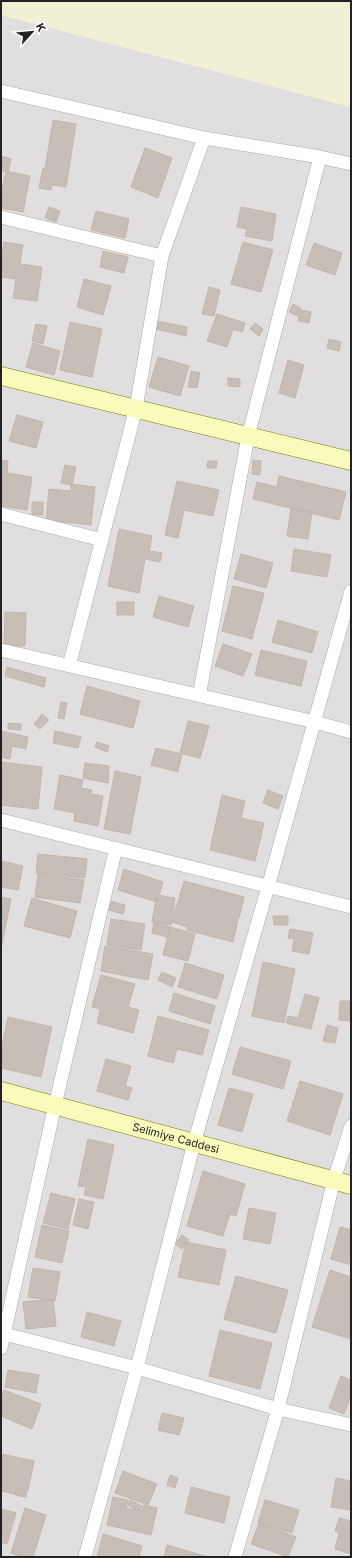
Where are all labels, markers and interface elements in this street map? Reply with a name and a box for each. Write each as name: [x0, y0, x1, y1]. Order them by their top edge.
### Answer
north arrow: [12, 12, 52, 52]
text: K: [33, 21, 49, 34]
street label: Selimiye Caddesi: [131, 1120, 221, 1156]

